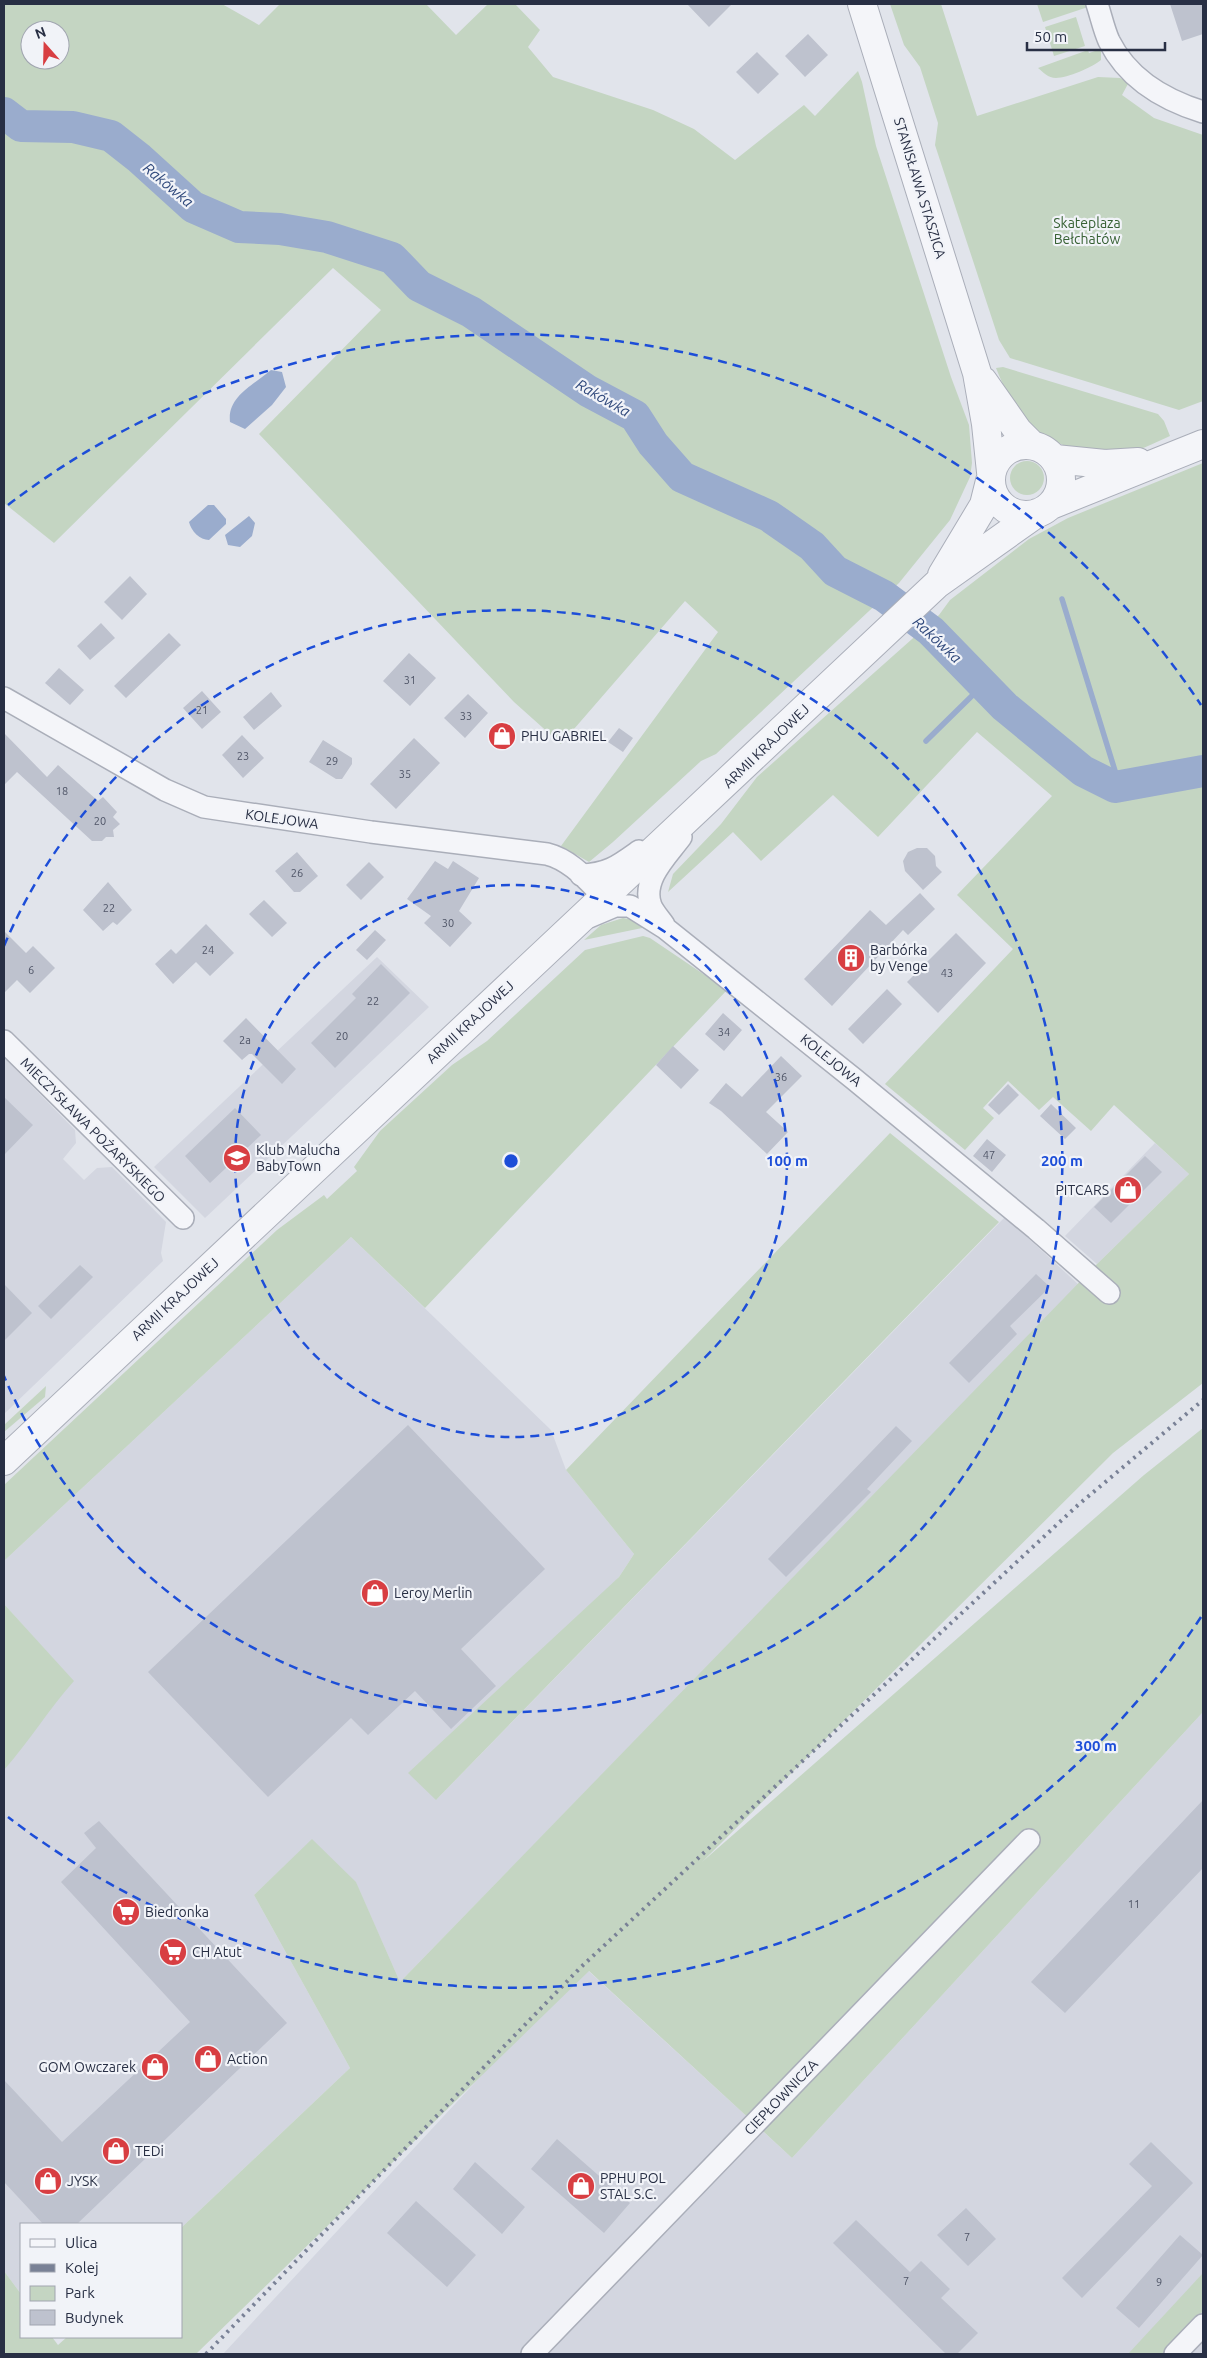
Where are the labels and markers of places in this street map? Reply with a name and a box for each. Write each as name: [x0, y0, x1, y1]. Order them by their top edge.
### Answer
shop icon: PHU GABRIEL: [487, 721, 517, 751]
place label: PHU GABRIEL: [521, 728, 606, 744]
place label: Barbórka by Venge: [870, 942, 928, 974]
building icon: Barbórka by Venge: [836, 943, 866, 973]
place label: Klub Malucha BabyTown: [256, 1142, 340, 1174]
school or university icon: Klub Malucha BabyTown: [222, 1143, 252, 1173]
centre of rings: [502, 1152, 520, 1170]
shop icon: PITCARS: [1113, 1175, 1143, 1205]
place label: PITCARS: [1055, 1182, 1109, 1198]
shop icon: Leroy Merlin: [360, 1578, 390, 1608]
place label: Leroy Merlin: [394, 1585, 473, 1601]
supermarket icon: Biedronka: [111, 1897, 141, 1927]
place label: Biedronka: [145, 1904, 209, 1920]
supermarket icon: CH Atut: [158, 1937, 188, 1967]
place label: CH Atut: [192, 1944, 242, 1960]
shop icon: Action: [193, 2044, 223, 2074]
place label: Action: [227, 2051, 268, 2067]
shop icon: GOM Owczarek: [140, 2052, 170, 2082]
place label: GOM Owczarek: [39, 2059, 136, 2075]
shop icon: TEDi: [101, 2136, 131, 2166]
place label: TEDi: [135, 2143, 164, 2159]
shop icon: JYSK: [33, 2166, 63, 2196]
place label: PPHU POL STAL S.C.: [600, 2170, 666, 2202]
shop icon: PPHU POL STAL S.C.: [566, 2171, 596, 2201]
place label: JYSK: [67, 2173, 98, 2189]

